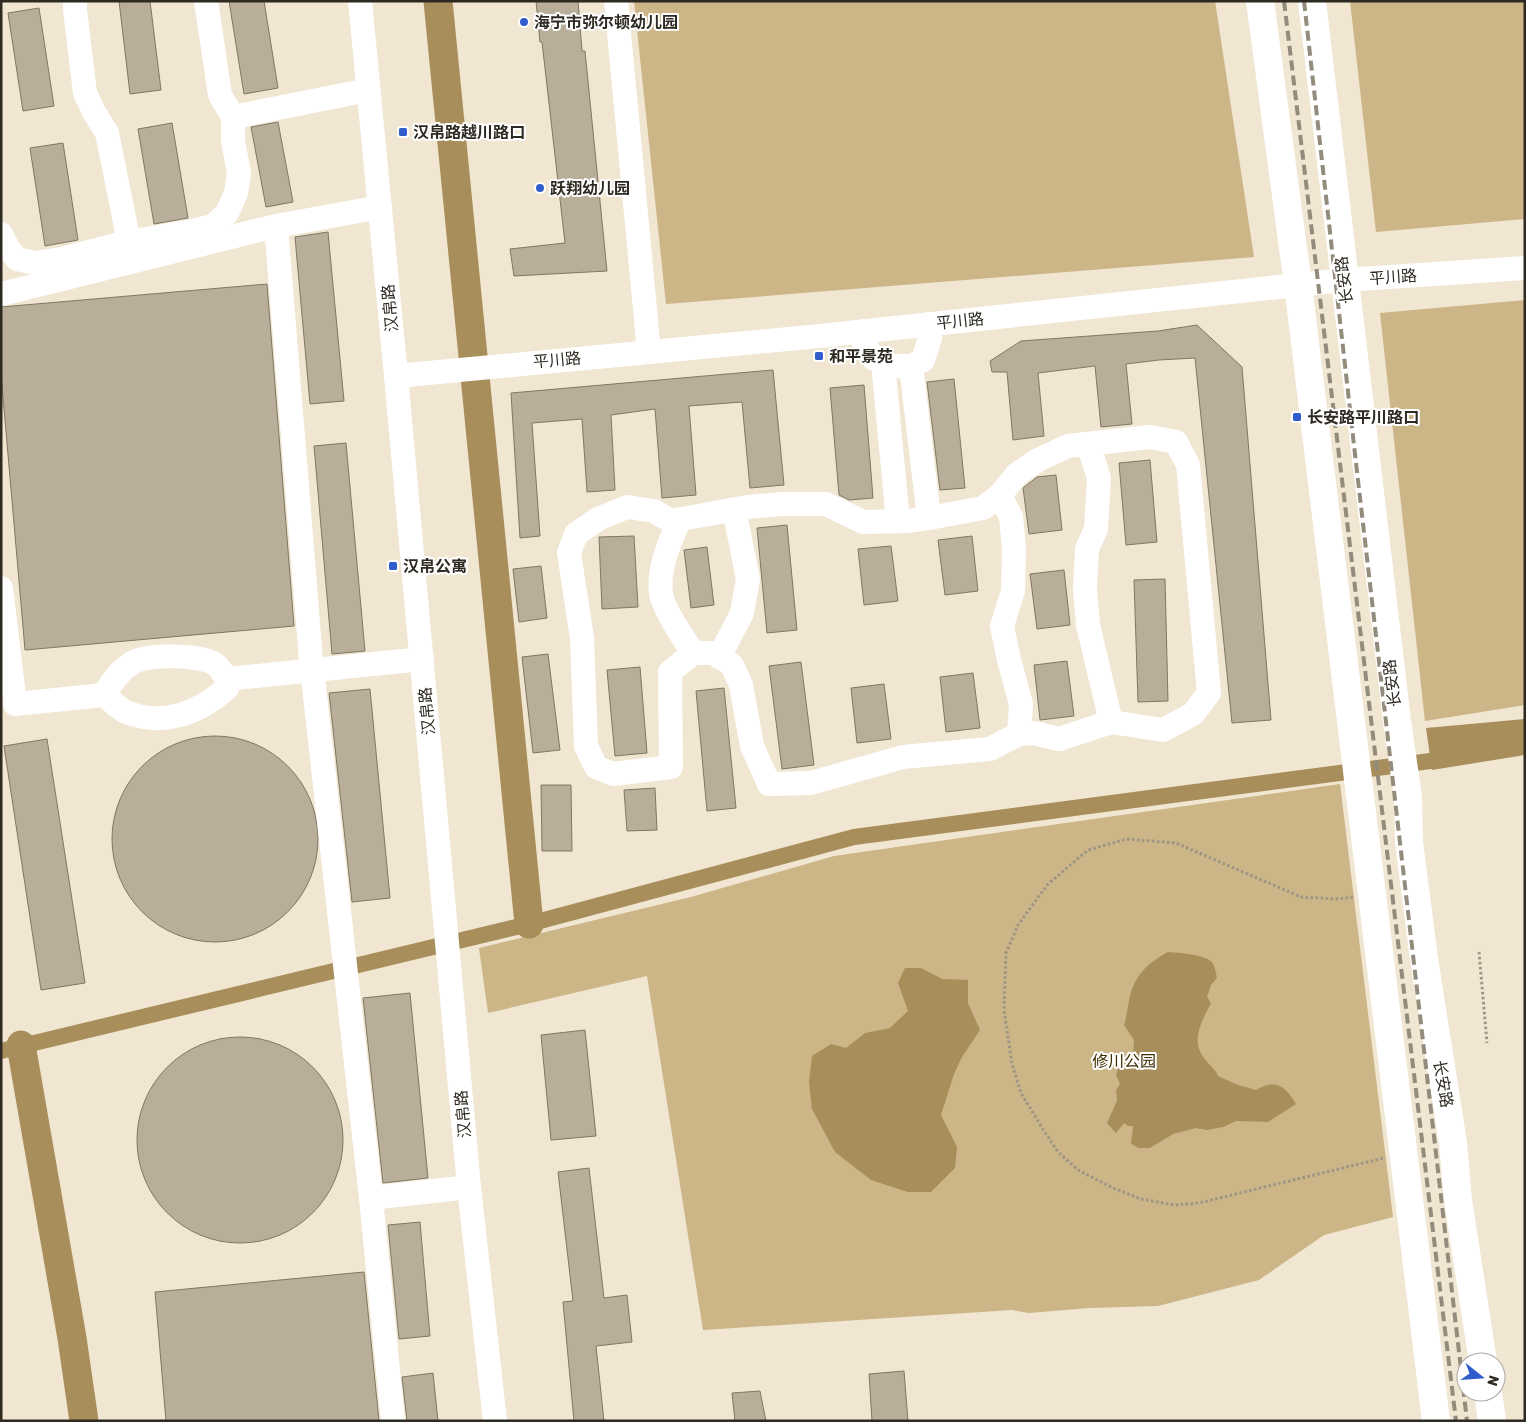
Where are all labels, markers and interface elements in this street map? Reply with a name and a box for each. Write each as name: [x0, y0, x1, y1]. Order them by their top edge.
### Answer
place label: 海宁市弥尔顿幼儿园: [534, 13, 678, 32]
marker: 海宁市弥尔顿幼儿园: [518, 16, 530, 28]
place label: 汉帛路越川路口: [413, 123, 525, 142]
marker: 汉帛路越川路口: [397, 126, 409, 138]
place label: 跃翔幼儿园: [550, 179, 630, 198]
marker: 跃翔幼儿园: [534, 182, 546, 194]
street label: 长安路: [1332, 255, 1356, 305]
street label: 平川路: [1368, 266, 1418, 288]
street label: 汉帛路: [378, 283, 402, 333]
street label: 平川路: [935, 309, 985, 333]
place label: 和平景苑: [829, 347, 893, 366]
street label: 平川路: [532, 348, 582, 372]
marker: 和平景苑: [813, 350, 825, 362]
place label: 长安路平川路口: [1307, 408, 1419, 427]
marker: 长安路平川路口: [1291, 411, 1303, 423]
place label: 汉帛公寓: [403, 557, 467, 576]
marker: 汉帛公寓: [387, 560, 399, 572]
street label: 长安路: [1380, 658, 1404, 708]
street label: 汉帛路: [415, 686, 439, 736]
park label: 修川公园: [1092, 1052, 1156, 1071]
street label: 长安路: [1429, 1059, 1457, 1109]
street label: 汉帛路: [451, 1089, 475, 1139]
north arrow: [1456, 1352, 1506, 1402]
text: N: [1483, 1373, 1503, 1388]

